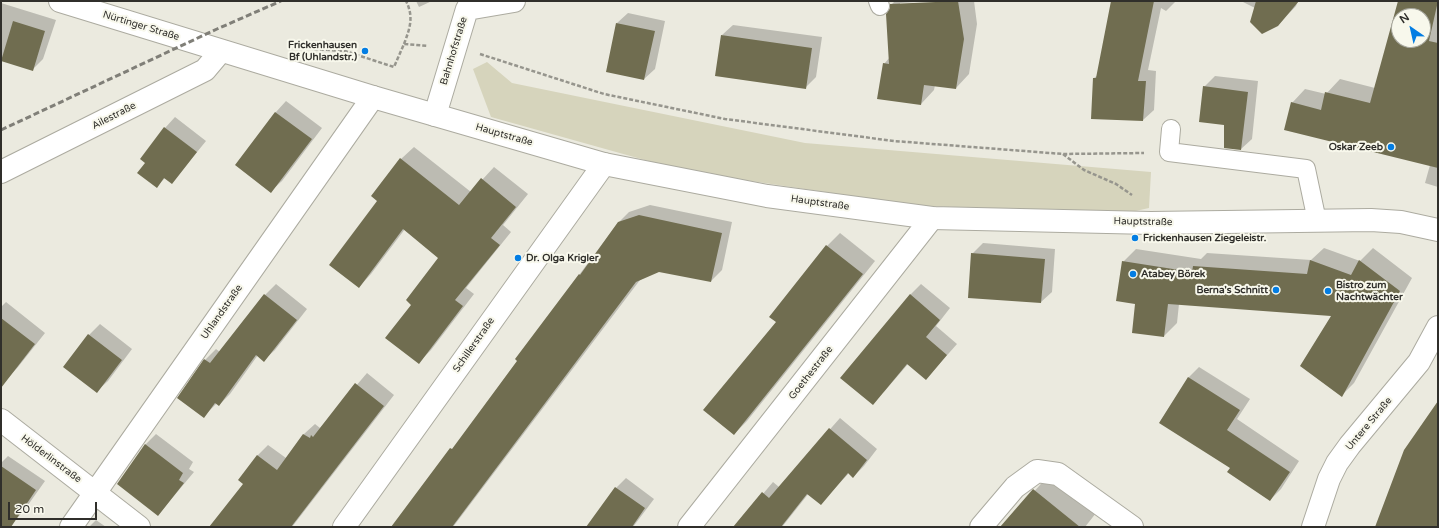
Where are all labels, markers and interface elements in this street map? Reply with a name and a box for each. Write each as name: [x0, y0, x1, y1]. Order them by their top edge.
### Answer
north arrow: [1391, 8, 1431, 48]
street label: Nürtinger Straße: [101, 9, 181, 43]
text: N: [1397, 11, 1412, 26]
street label: Bahnhofstraße: [438, 16, 470, 86]
place label: Frickenhausen Bf (Uhlandstr.): [288, 39, 357, 62]
marker: Frickenhausen Bf (Uhlandstr.): [360, 46, 370, 56]
street label: Ailestraße: [90, 100, 138, 132]
street label: Hauptstraße: [474, 121, 534, 149]
place label: Oskar Zeeb: [1329, 141, 1383, 153]
marker: Oskar Zeeb: [1386, 142, 1396, 152]
street label: Hauptstraße: [790, 193, 850, 213]
street label: Hauptstraße: [1113, 215, 1173, 229]
place label: Frickenhausen Ziegeleistr.: [1143, 232, 1266, 244]
marker: Frickenhausen Ziegeleistr.: [1130, 233, 1140, 243]
place label: Dr. Olga Krigler: [526, 252, 599, 264]
marker: Dr. Olga Krigler: [513, 253, 523, 263]
place label: Atabey Börek: [1141, 268, 1205, 280]
marker: Atabey Börek: [1128, 269, 1138, 279]
place label: Bistro zum Nachtwächter: [1336, 279, 1403, 302]
street label: Uhlandstraße: [199, 282, 245, 342]
place label: Berna's Schnitt: [1197, 284, 1268, 296]
marker: Berna's Schnitt: [1271, 285, 1281, 295]
marker: Bistro zum Nachtwächter: [1323, 286, 1333, 296]
street label: Schillerstraße: [451, 315, 497, 375]
street label: Goethestraße: [786, 344, 836, 402]
street label: Untere Straße: [1343, 395, 1395, 453]
street label: Hölderlinstraße: [18, 432, 84, 486]
scale bar: [10, 494, 99, 520]
text: 20 m: [15, 502, 44, 516]

